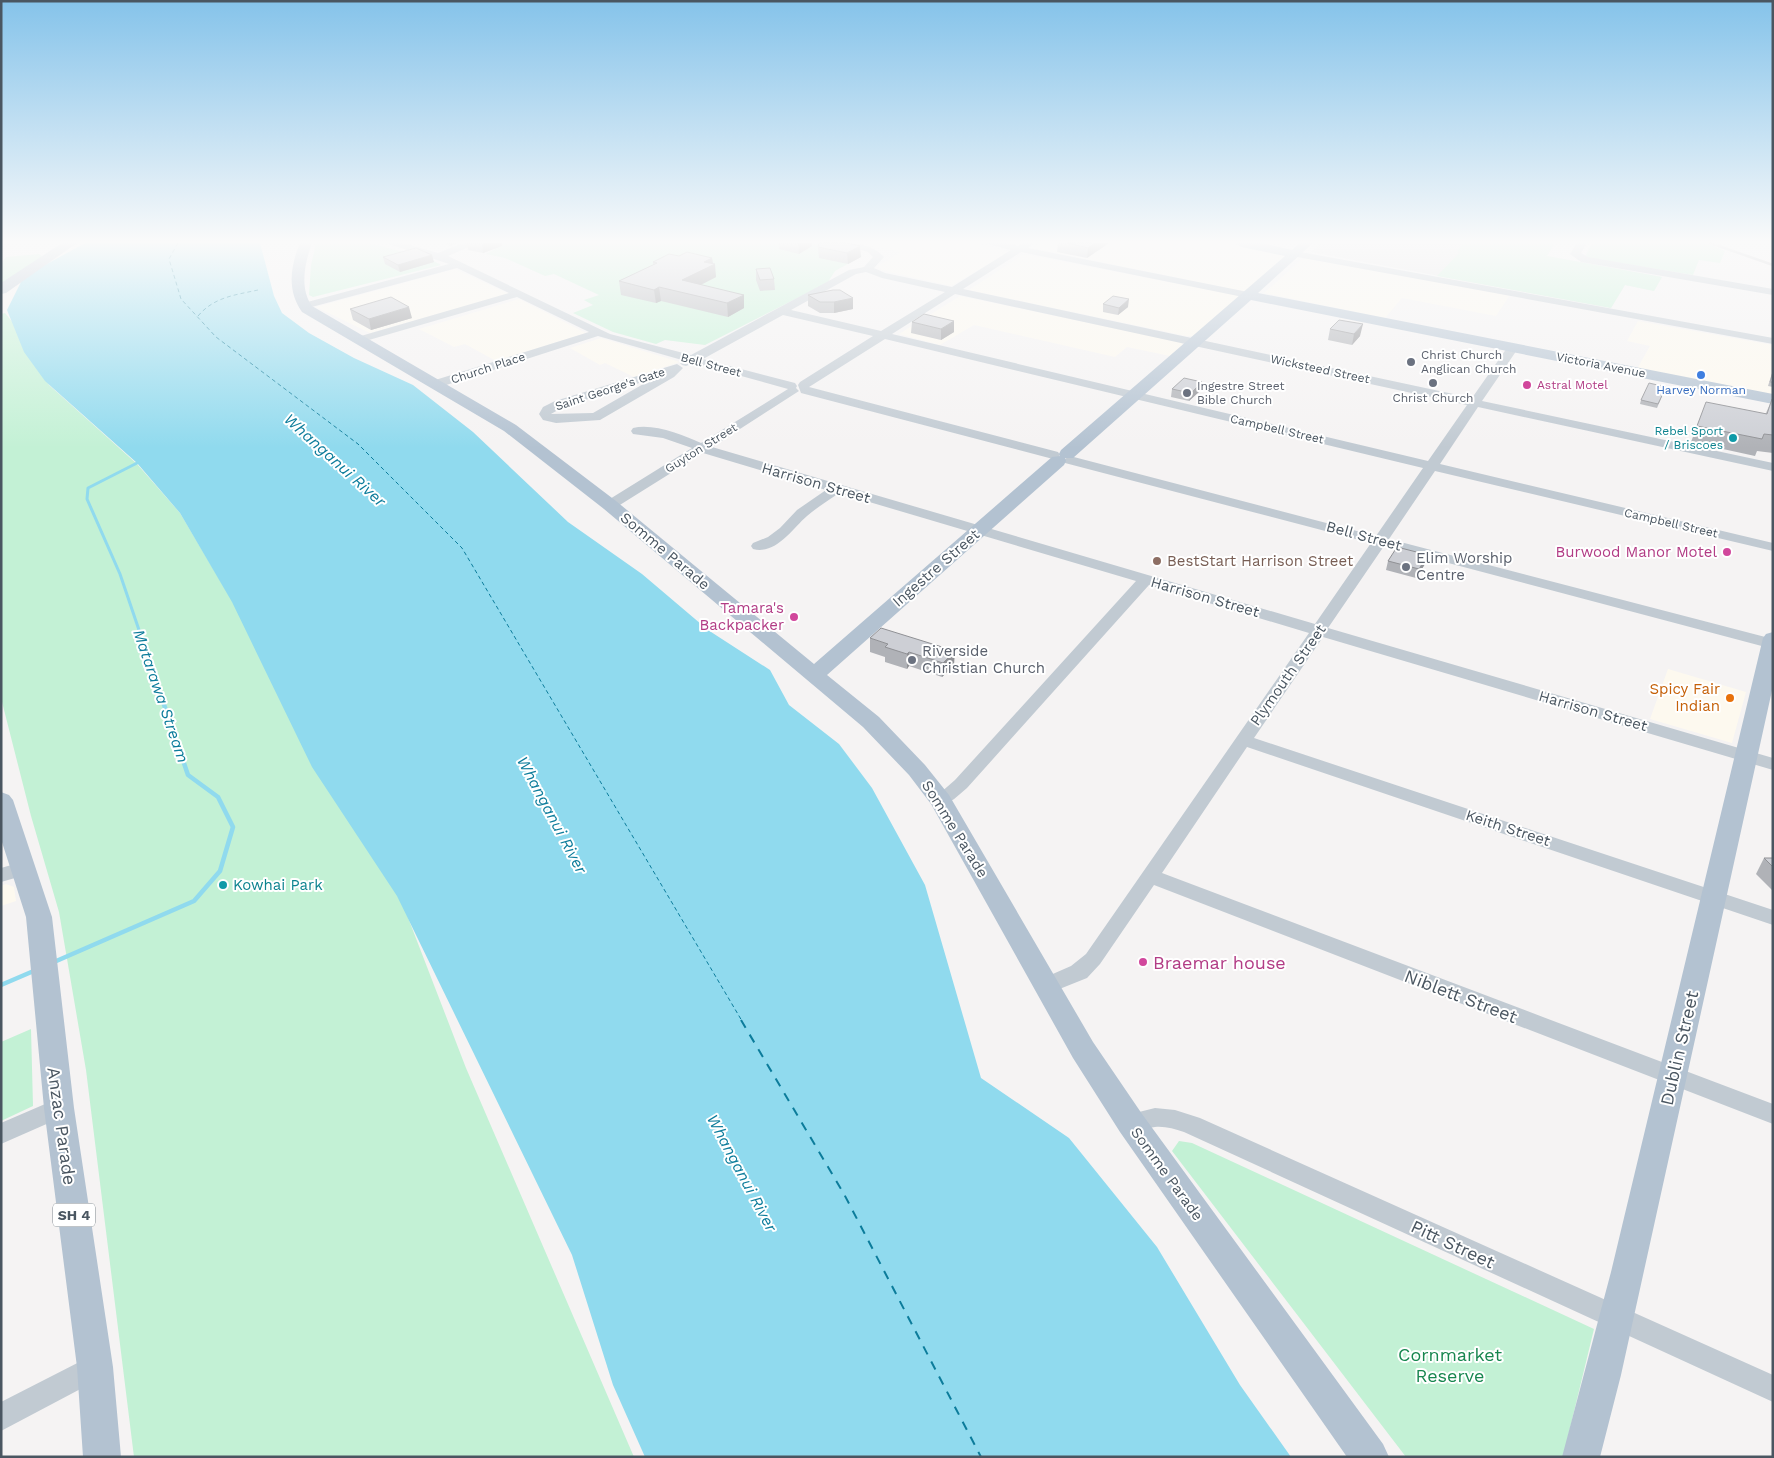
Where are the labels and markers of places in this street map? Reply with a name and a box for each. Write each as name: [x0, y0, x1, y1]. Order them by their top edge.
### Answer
place label: Christ Church Anglican Church: [1421, 348, 1517, 376]
marker: Christ Church Anglican Church: [1405, 356, 1417, 368]
marker: Harvey Norman: [1695, 369, 1707, 381]
marker: Christ Church: [1427, 377, 1439, 389]
place label: Astral Motel: [1537, 378, 1608, 392]
place label: Ingestre Street Bible Church: [1197, 379, 1284, 407]
marker: Astral Motel: [1521, 379, 1533, 391]
place label: Harvey Norman: [1656, 383, 1746, 397]
marker: Ingestre Street Bible Church: [1181, 387, 1193, 399]
place label: Christ Church: [1392, 391, 1474, 405]
place label: Rebel Sport / Briscoes: [1655, 424, 1723, 452]
marker: Rebel Sport / Briscoes: [1727, 432, 1739, 444]
place label: Burwood Manor Motel: [1556, 543, 1717, 561]
marker: Burwood Manor Motel: [1721, 546, 1733, 558]
place label: Elim Worship Centre: [1416, 549, 1513, 584]
place label: BestStart Harrison Street: [1167, 552, 1354, 570]
marker: BestStart Harrison Street: [1151, 555, 1163, 567]
marker: Elim Worship Centre: [1400, 561, 1412, 573]
place label: Tamara's Backpacker: [700, 599, 784, 634]
marker: Tamara's Backpacker: [788, 611, 800, 623]
place label: Riverside Christian Church: [922, 642, 1045, 677]
marker: Riverside Christian Church: [906, 654, 918, 666]
place label: Spicy Fair Indian: [1649, 680, 1720, 715]
marker: Spicy Fair Indian: [1724, 692, 1736, 704]
place label: Kowhai Park: [233, 876, 323, 894]
marker: Kowhai Park: [217, 879, 229, 891]
place label: Braemar house: [1153, 952, 1286, 973]
marker: Braemar house: [1137, 956, 1149, 968]

